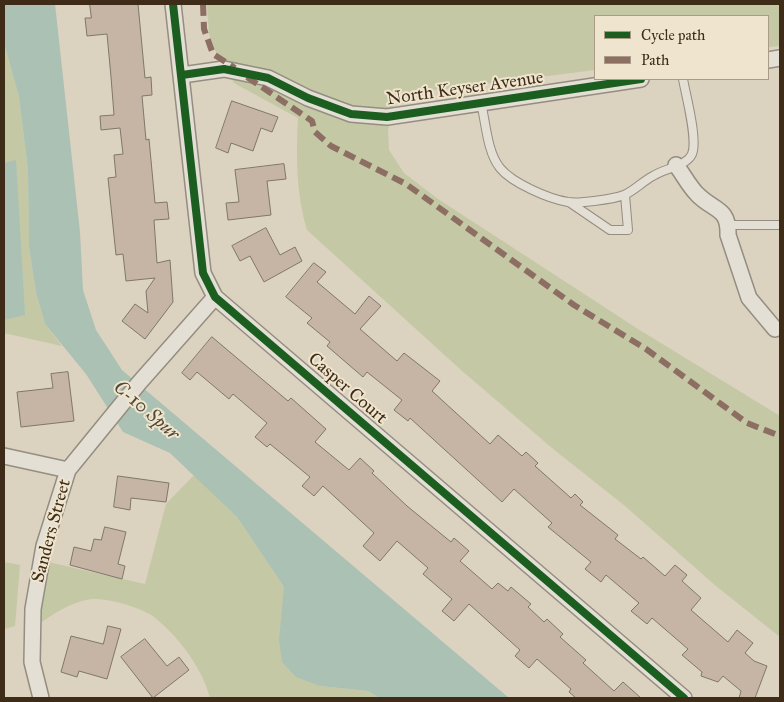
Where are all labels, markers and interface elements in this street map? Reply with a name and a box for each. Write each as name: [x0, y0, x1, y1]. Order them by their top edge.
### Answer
legend: [594, 15, 769, 80]
text: Cycle path: [641, 26, 705, 44]
text: Path: [641, 51, 669, 69]
street label: North Keyser Avenue: [385, 67, 545, 111]
street label: Casper Court: [303, 349, 391, 429]
water label: C-10 Spur: [108, 376, 184, 446]
street label: Sanders Street: [28, 477, 76, 585]

